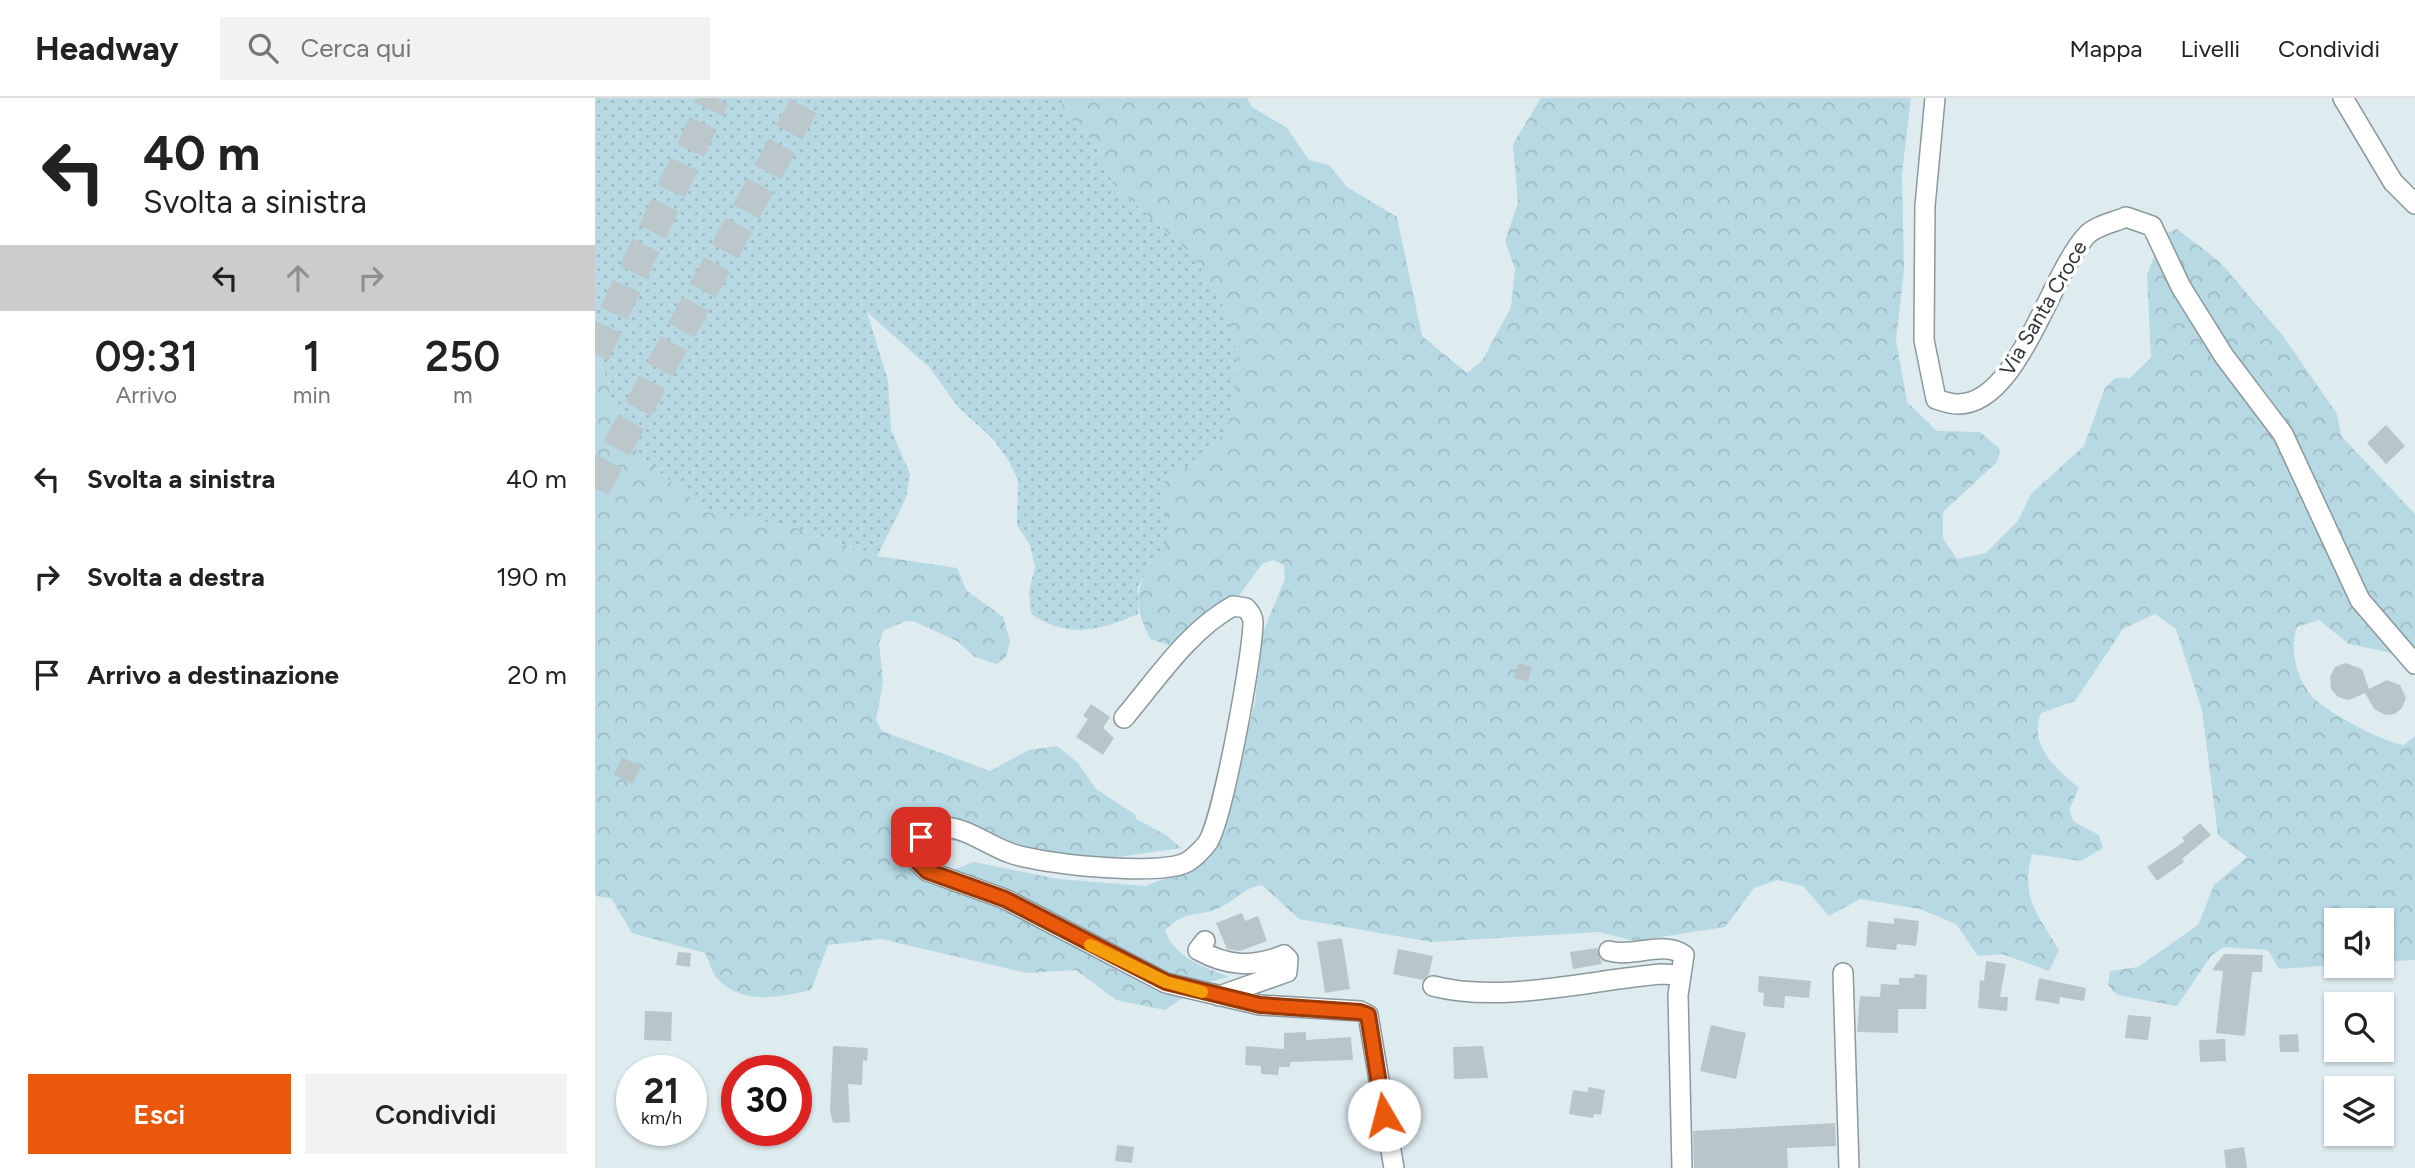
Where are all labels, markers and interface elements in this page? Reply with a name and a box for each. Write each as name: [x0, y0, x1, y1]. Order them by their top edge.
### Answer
search box: [220, 17, 710, 80]
text: Headway: [35, 29, 178, 68]
icon: search: [244, 29, 282, 67]
text: Cerca qui: [300, 32, 411, 64]
text: Mappa: [2069, 34, 2143, 63]
text: Livelli: [2181, 34, 2240, 63]
text: Condividi: [2278, 34, 2380, 63]
text: 40 m: [143, 123, 260, 182]
icon: left: [28, 126, 119, 217]
text: Svolta a sinistra: [143, 183, 367, 221]
street label: Via Santa Croce: [1994, 236, 2092, 380]
icon: left: [206, 259, 244, 297]
icon: ahead: [279, 259, 317, 297]
icon: right: [352, 259, 390, 297]
text: 09:31: [95, 331, 198, 382]
text: 1: [303, 331, 321, 382]
text: 250: [425, 331, 500, 382]
text: Arrivo: [116, 381, 177, 409]
text: min: [293, 381, 331, 409]
text: m: [453, 381, 473, 409]
icon: left: [28, 460, 66, 498]
text: Svolta a sinistra: [87, 463, 275, 495]
text: 40 m: [506, 463, 567, 495]
icon: right: [28, 558, 66, 596]
text: Svolta a destra: [87, 561, 265, 593]
text: 190 m: [496, 561, 567, 593]
icon: arrive: [28, 656, 66, 694]
text: Arrivo a destinazione: [87, 659, 339, 691]
text: 20 m: [507, 659, 567, 691]
pin: [891, 807, 951, 867]
icon: arrive: [902, 818, 940, 856]
map controls: [2324, 908, 2394, 1146]
button: sound: [2324, 908, 2394, 978]
button: search: [2324, 992, 2394, 1062]
speed limit sign: 30: [721, 1055, 812, 1146]
text: 21: [644, 1070, 679, 1112]
button: Esci: [28, 1074, 291, 1154]
button: Condividi: [305, 1074, 567, 1154]
button: layers: [2324, 1076, 2394, 1146]
position arrow: [1347, 1078, 1421, 1152]
text: km/h: [641, 1107, 682, 1129]

